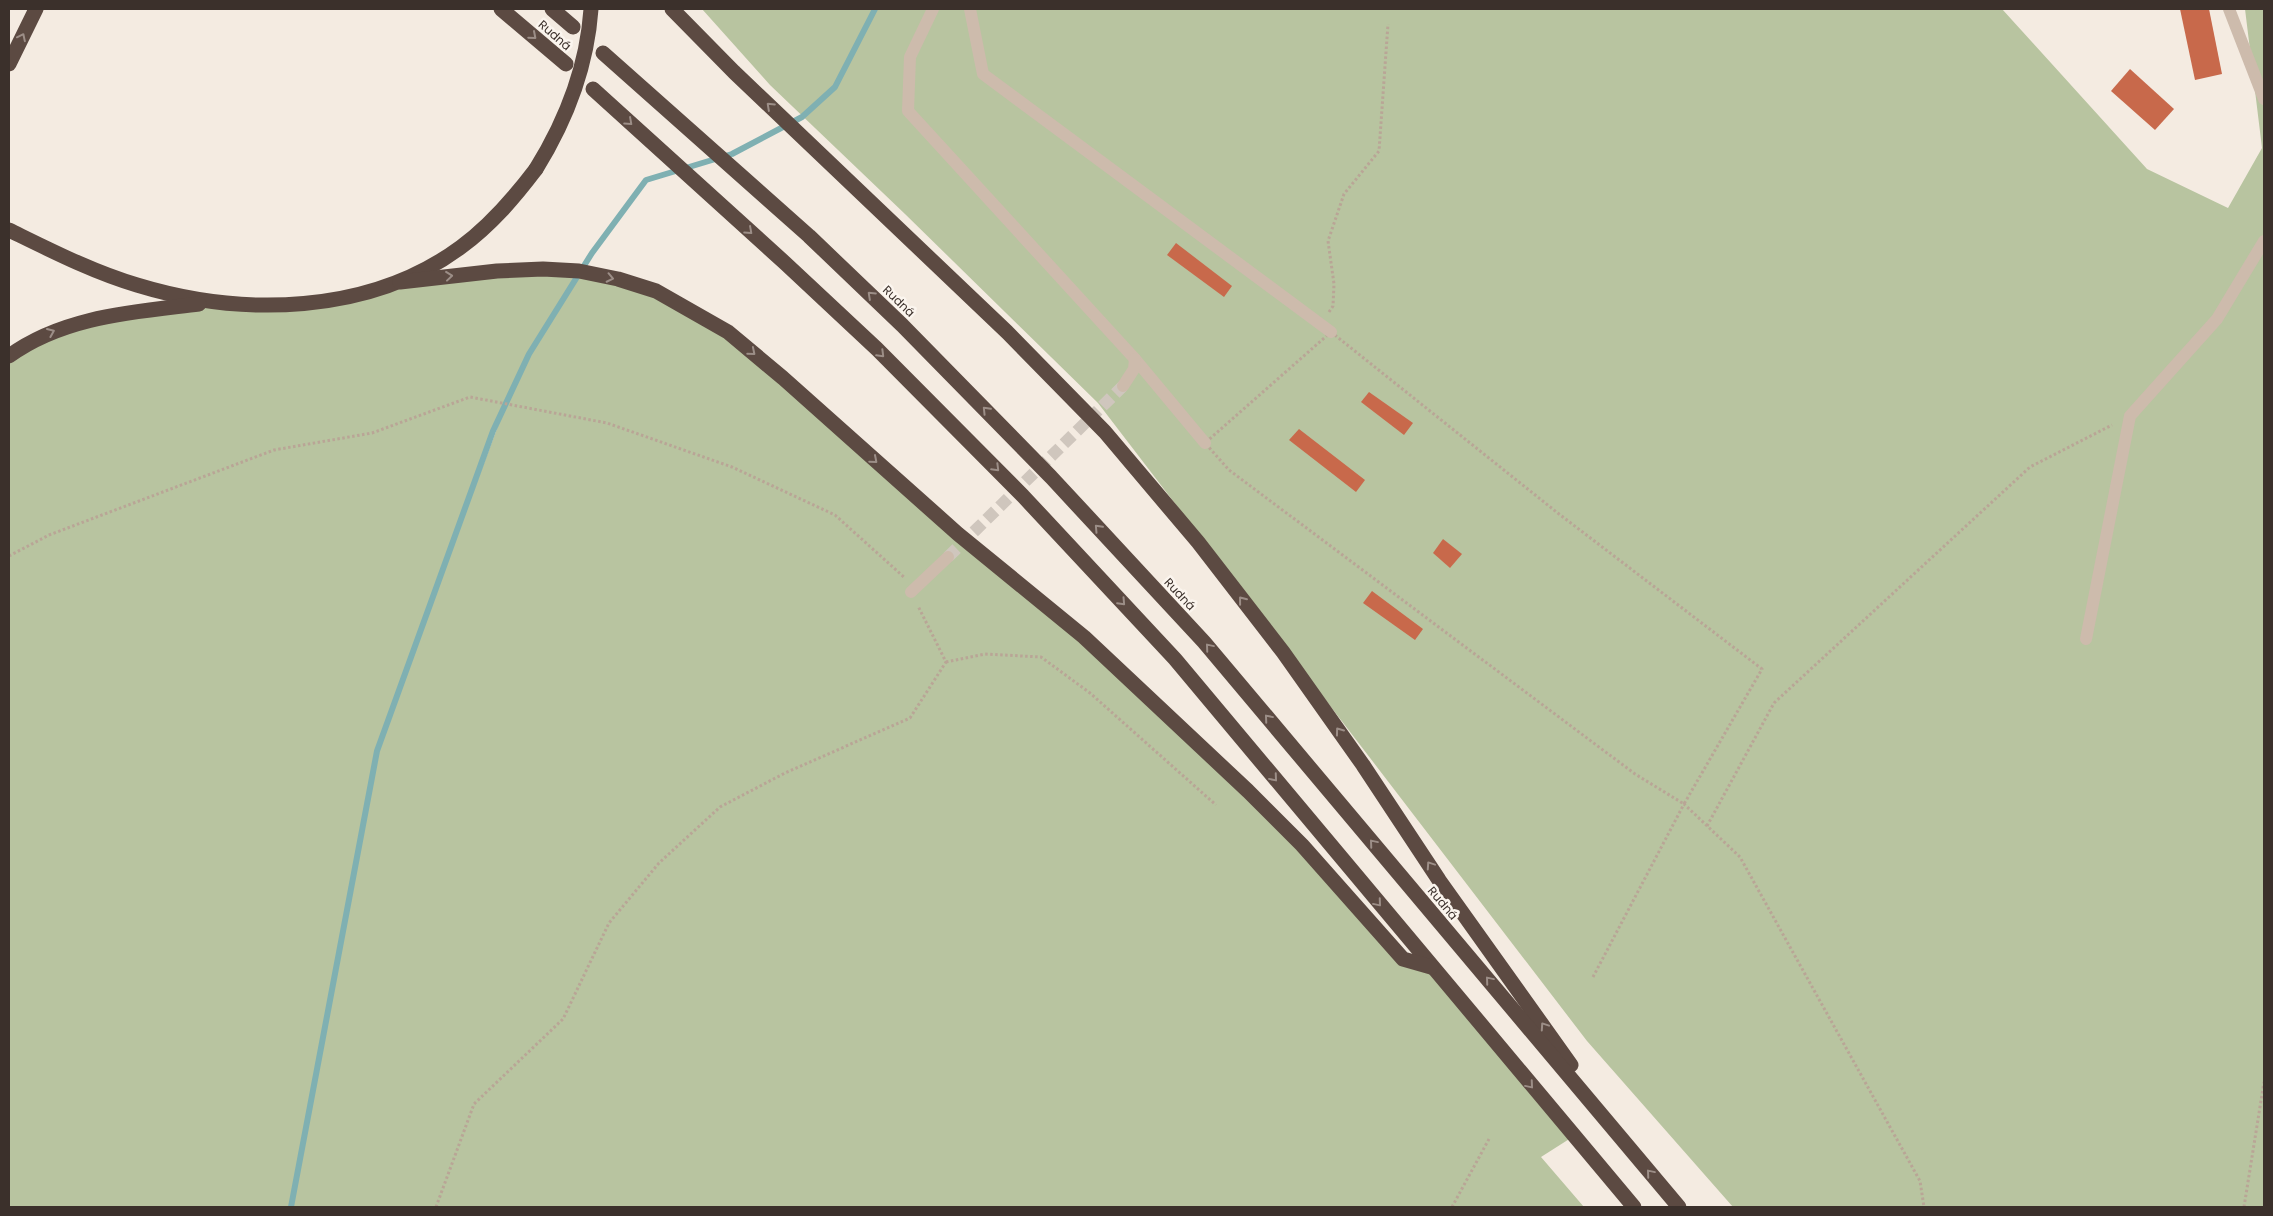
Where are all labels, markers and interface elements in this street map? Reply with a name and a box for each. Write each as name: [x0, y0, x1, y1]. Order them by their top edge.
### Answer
street label: Rudná: [535, 16, 575, 54]
one-way arrow: [528, 31, 537, 40]
one-way arrow: [16, 33, 26, 42]
one-way arrow: [767, 103, 776, 112]
one-way arrow: [623, 116, 632, 125]
one-way arrow: [744, 225, 753, 234]
one-way arrow: [445, 271, 453, 282]
one-way arrow: [606, 272, 614, 282]
street label: Rudná: [879, 281, 919, 321]
one-way arrow: [868, 292, 877, 301]
one-way arrow: [46, 328, 55, 339]
one-way arrow: [747, 347, 756, 356]
one-way arrow: [875, 348, 884, 357]
one-way arrow: [983, 407, 992, 416]
one-way arrow: [868, 454, 877, 463]
one-way arrow: [990, 463, 999, 472]
one-way arrow: [1095, 524, 1104, 533]
street label: Rudná: [1161, 574, 1199, 614]
one-way arrow: [1116, 597, 1125, 606]
one-way arrow: [1240, 597, 1248, 606]
one-way arrow: [1205, 644, 1214, 653]
one-way arrow: [1265, 715, 1274, 724]
one-way arrow: [1336, 727, 1345, 736]
one-way arrow: [1269, 772, 1277, 781]
one-way arrow: [1370, 839, 1379, 848]
one-way arrow: [1427, 862, 1436, 871]
street label: Rudná: [1424, 883, 1462, 923]
one-way arrow: [1372, 897, 1381, 906]
one-way arrow: [1485, 977, 1494, 986]
one-way arrow: [1541, 1022, 1550, 1032]
one-way arrow: [1525, 1079, 1534, 1088]
one-way arrow: [1647, 1169, 1656, 1178]

